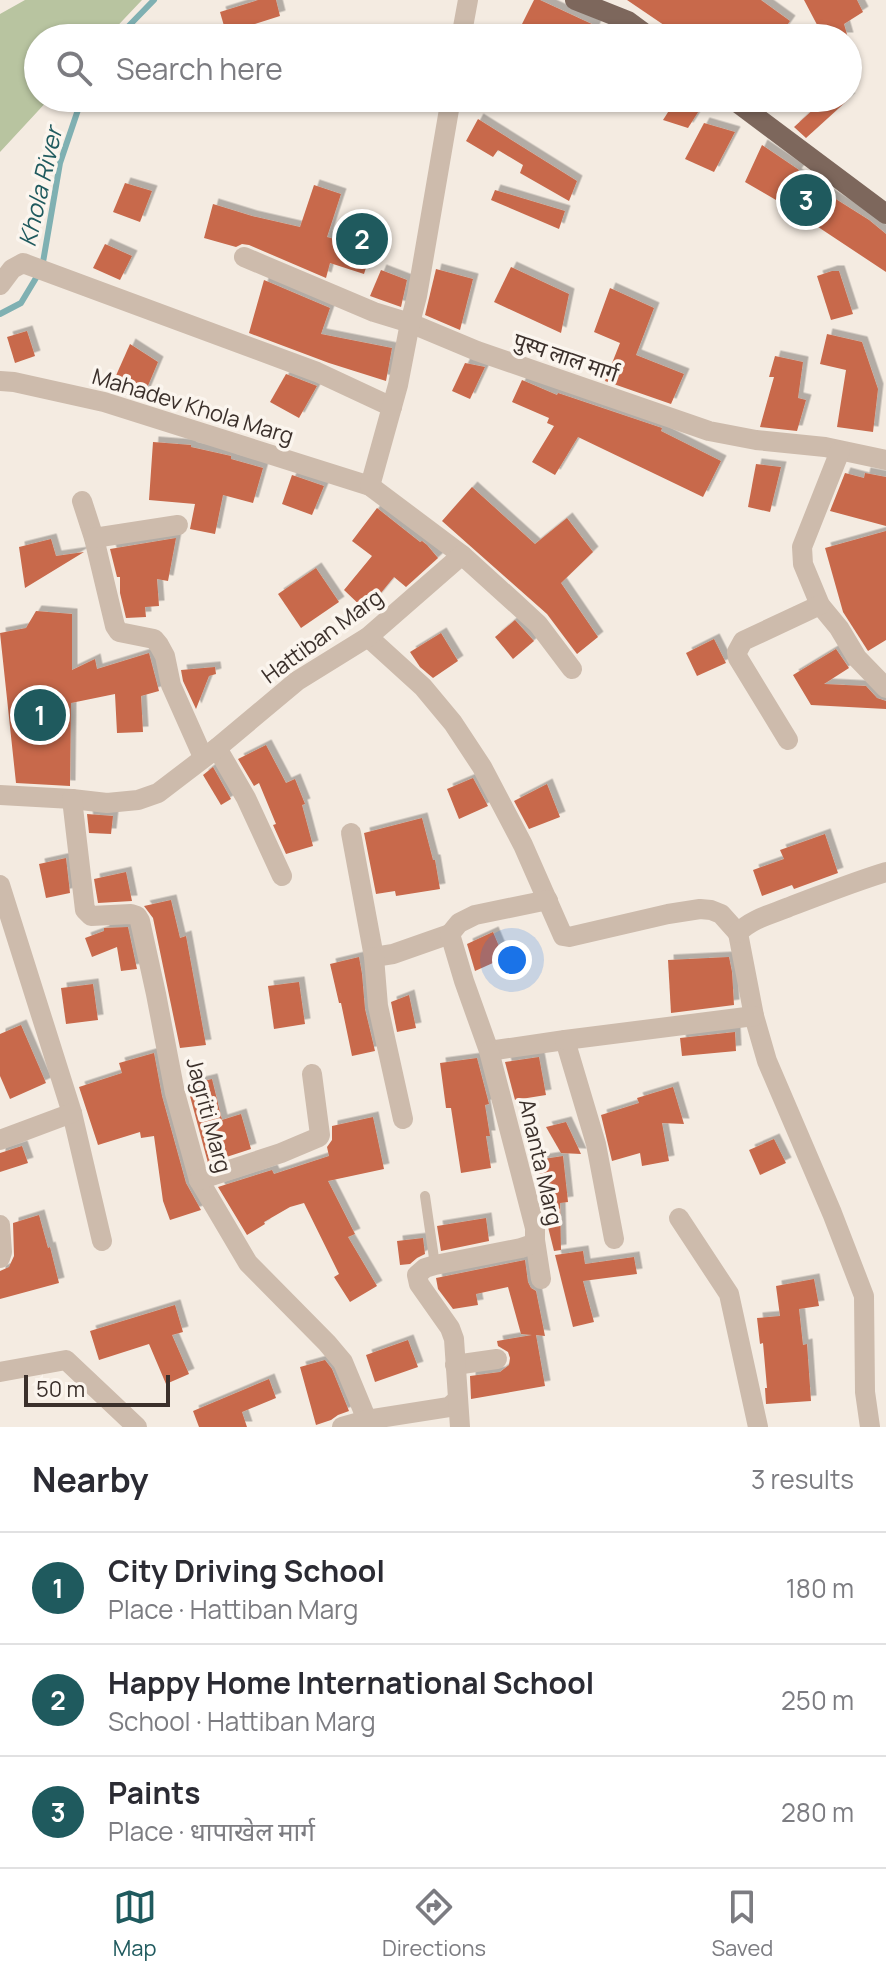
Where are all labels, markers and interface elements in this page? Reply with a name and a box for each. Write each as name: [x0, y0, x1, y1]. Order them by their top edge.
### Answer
search box: [24, 24, 862, 112]
icon: search: [52, 46, 96, 90]
text: Search here: [116, 48, 283, 89]
water label: Khola River: [10, 120, 70, 250]
pin: 3: [780, 170, 832, 230]
pin: 2: [336, 209, 388, 269]
street label: पुस्प लाल मार्ग: [510, 325, 623, 389]
street label: Mahadev Khola Marg: [89, 361, 297, 451]
street label: Hattiban Marg: [255, 582, 389, 690]
pin: 1: [14, 685, 66, 745]
your location: [492, 940, 532, 980]
street label: Jagriti Marg: [179, 1054, 239, 1176]
street label: Ananta Marg: [512, 1096, 570, 1228]
scale bar: [24, 1371, 170, 1407]
text: 50 m: [36, 1374, 85, 1404]
text: Nearby: [32, 1456, 148, 1502]
text: 3 results: [751, 1461, 854, 1497]
text: City Driving School: [108, 1550, 385, 1591]
text: 1: [52, 1570, 64, 1606]
text: 180 m: [786, 1570, 854, 1606]
text: Place · Hattiban Marg: [108, 1591, 358, 1627]
text: Happy Home International School: [108, 1662, 594, 1703]
text: 2: [50, 1682, 66, 1718]
text: 250 m: [781, 1682, 854, 1718]
text: School · Hattiban Marg: [108, 1703, 376, 1739]
text: Paints: [108, 1772, 200, 1813]
text: 3: [50, 1794, 66, 1830]
text: 280 m: [781, 1794, 854, 1830]
text: Place · धापाखेल मार्ग: [108, 1813, 315, 1849]
tab: Map: [113, 1885, 157, 1963]
tab: Directions: [382, 1885, 486, 1963]
tab: Saved: [711, 1885, 773, 1963]

